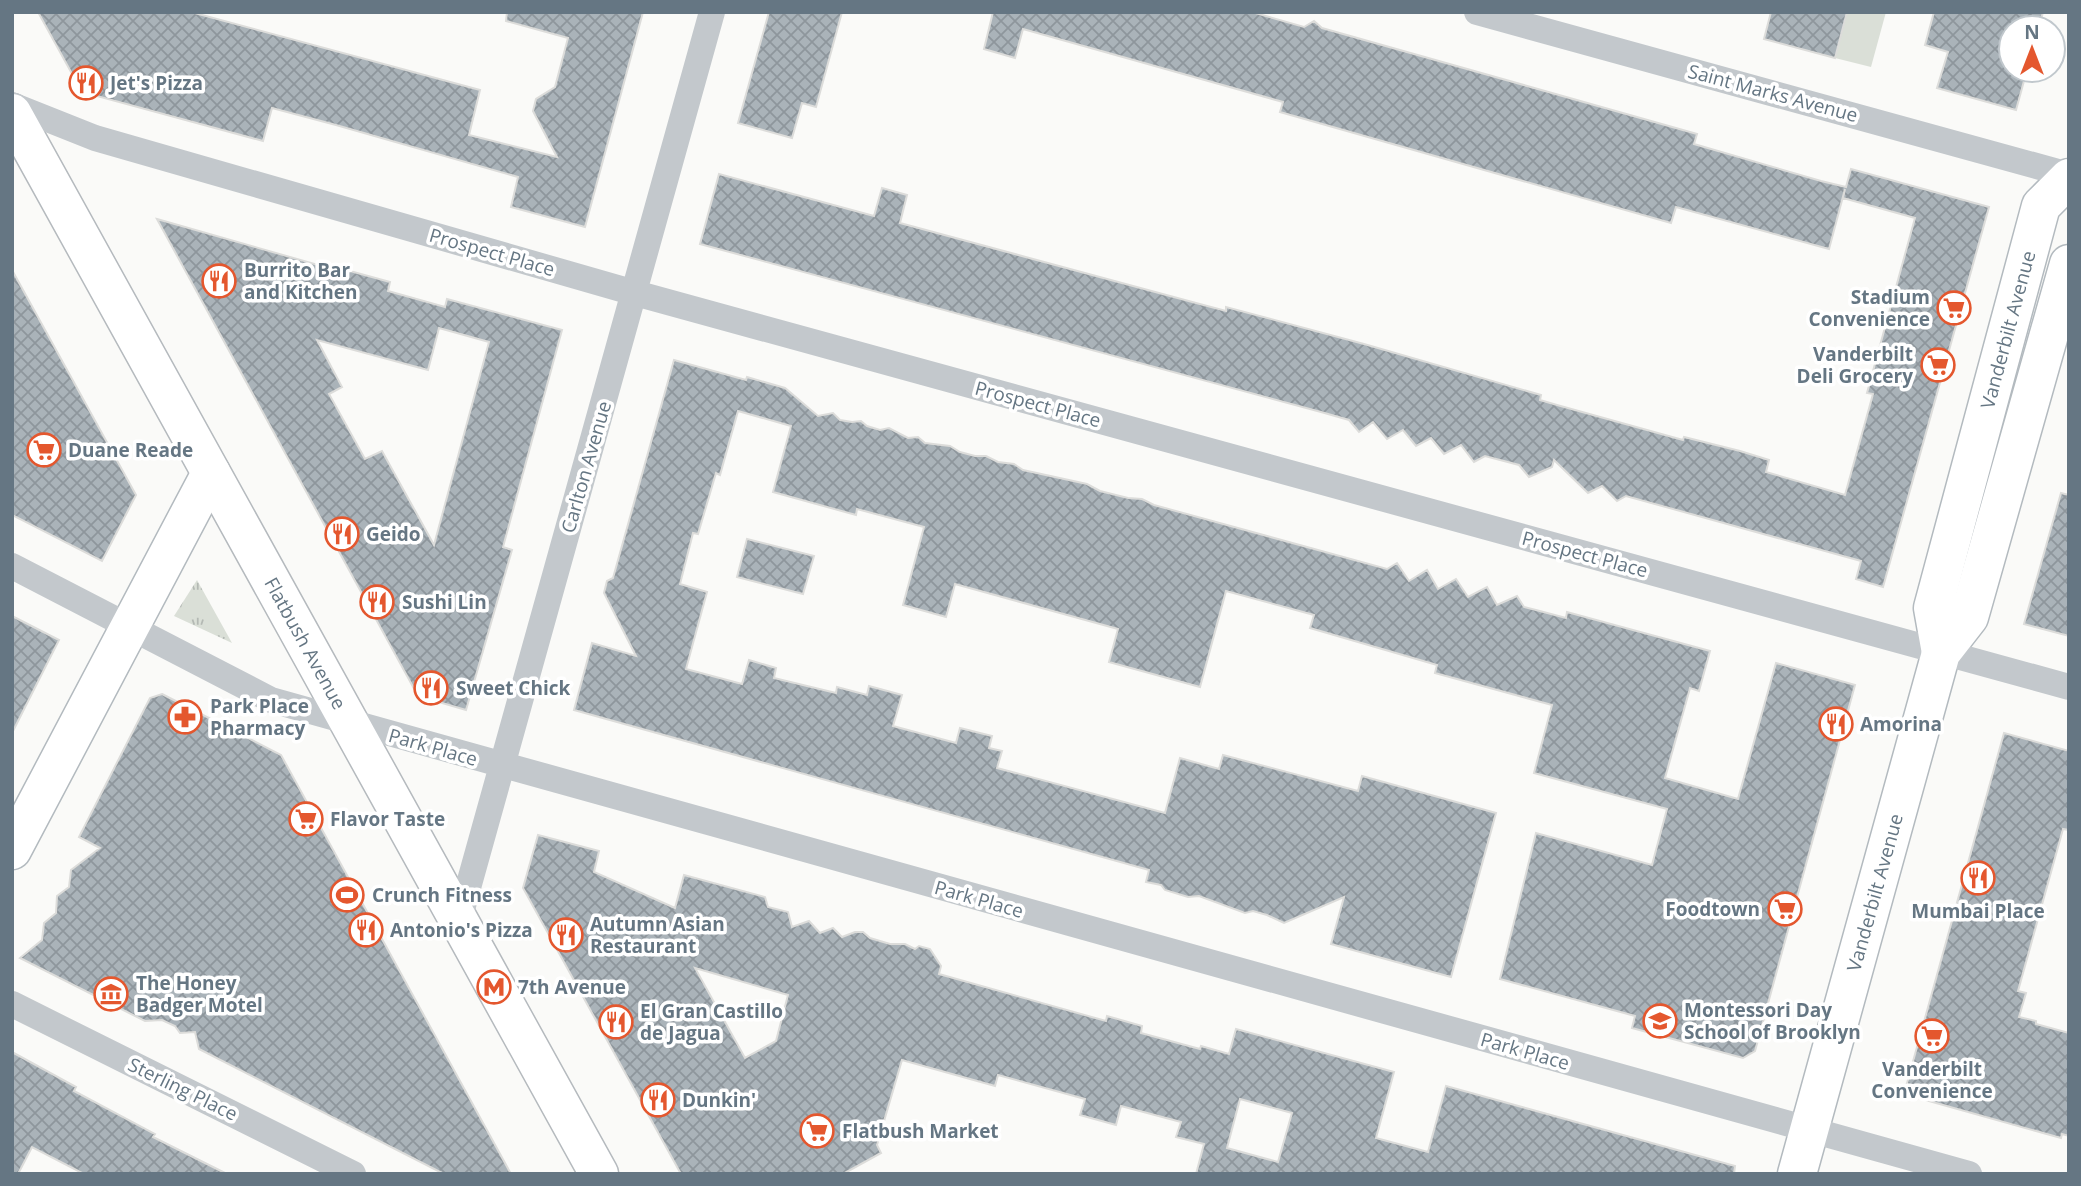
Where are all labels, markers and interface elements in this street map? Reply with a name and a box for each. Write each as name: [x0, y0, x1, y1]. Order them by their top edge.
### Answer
north arrow: [1997, 14, 2067, 84]
text: N: [2024, 19, 2040, 45]
street label: Saint Marks Avenue: [1685, 58, 1861, 128]
restaurant icon: Jet's Pizza: [67, 64, 105, 102]
place label: Jet's Pizza: [108, 70, 203, 96]
street label: Prospect Place: [426, 222, 558, 282]
street label: Vanderbilt Avenue: [1974, 248, 2041, 412]
place label: Burrito Bar and Kitchen: [244, 257, 358, 305]
restaurant icon: Burrito Bar and Kitchen: [200, 262, 238, 300]
place label: Stadium Convenience: [1809, 284, 1930, 332]
supermarket icon: Stadium Convenience: [1935, 289, 1973, 327]
place label: Vanderbilt Deli Grocery: [1797, 341, 1913, 389]
supermarket icon: Vanderbilt Deli Grocery: [1919, 346, 1957, 384]
street label: Prospect Place: [972, 375, 1104, 433]
street label: Carlton Avenue: [555, 398, 617, 536]
supermarket icon: Duane Reade: [25, 431, 63, 469]
place label: Duane Reade: [68, 437, 193, 463]
restaurant icon: Geido: [323, 515, 361, 553]
place label: Geido: [366, 521, 421, 547]
street label: Prospect Place: [1519, 525, 1651, 583]
street label: Flatbush Avenue: [258, 573, 352, 714]
restaurant icon: Sushi Lin: [358, 583, 396, 621]
place label: Sushi Lin: [402, 589, 487, 615]
restaurant icon: Sweet Chick: [412, 669, 450, 707]
place label: Sweet Chick: [456, 675, 571, 701]
place label: Park Place Pharmacy: [210, 693, 309, 741]
pharmacy icon: Park Place Pharmacy: [166, 698, 204, 736]
restaurant icon: Amorina: [1817, 705, 1855, 743]
place label: Amorina: [1860, 711, 1942, 737]
street label: Park Place: [386, 722, 480, 772]
supermarket icon: Flavor Taste: [287, 800, 325, 838]
place label: Flavor Taste: [330, 806, 445, 832]
street label: Vanderbilt Avenue: [1841, 811, 1909, 974]
restaurant icon: Mumbai Place: [1959, 859, 1997, 897]
street label: Park Place: [932, 874, 1026, 924]
sports icon: Crunch Fitness: [328, 876, 366, 914]
place label: Crunch Fitness: [372, 882, 512, 908]
supermarket icon: Foodtown: [1766, 890, 1804, 928]
place label: Foodtown: [1665, 896, 1760, 922]
place label: Mumbai Place: [1911, 898, 2045, 924]
restaurant icon: Antonio's Pizza: [347, 911, 385, 949]
place label: Autumn Asian Restaurant: [590, 911, 725, 959]
restaurant icon: Autumn Asian Restaurant: [547, 916, 585, 954]
place label: Antonio's Pizza: [390, 917, 533, 943]
metro station icon: 7th Avenue: [475, 968, 513, 1006]
place label: The Honey Badger Motel: [136, 970, 263, 1018]
place label: 7th Avenue: [518, 974, 626, 1000]
museum icon: The Honey Badger Motel: [92, 975, 130, 1013]
place label: Montessori Day School of Brooklyn: [1684, 997, 1861, 1045]
place label: El Gran Castillo de Jagua: [640, 998, 783, 1046]
school or university icon: Montessori Day School of Brooklyn: [1641, 1002, 1679, 1040]
restaurant icon: El Gran Castillo de Jagua: [597, 1003, 635, 1041]
supermarket icon: Vanderbilt Convenience: [1913, 1017, 1951, 1055]
street label: Park Place: [1478, 1026, 1572, 1076]
street label: Sterling Place: [124, 1051, 242, 1127]
place label: Vanderbilt Convenience: [1871, 1056, 1993, 1104]
restaurant icon: Dunkin': [639, 1081, 677, 1119]
place label: Dunkin': [682, 1087, 756, 1113]
supermarket icon: Flatbush Market: [798, 1112, 836, 1150]
place label: Flatbush Market: [842, 1118, 999, 1144]

